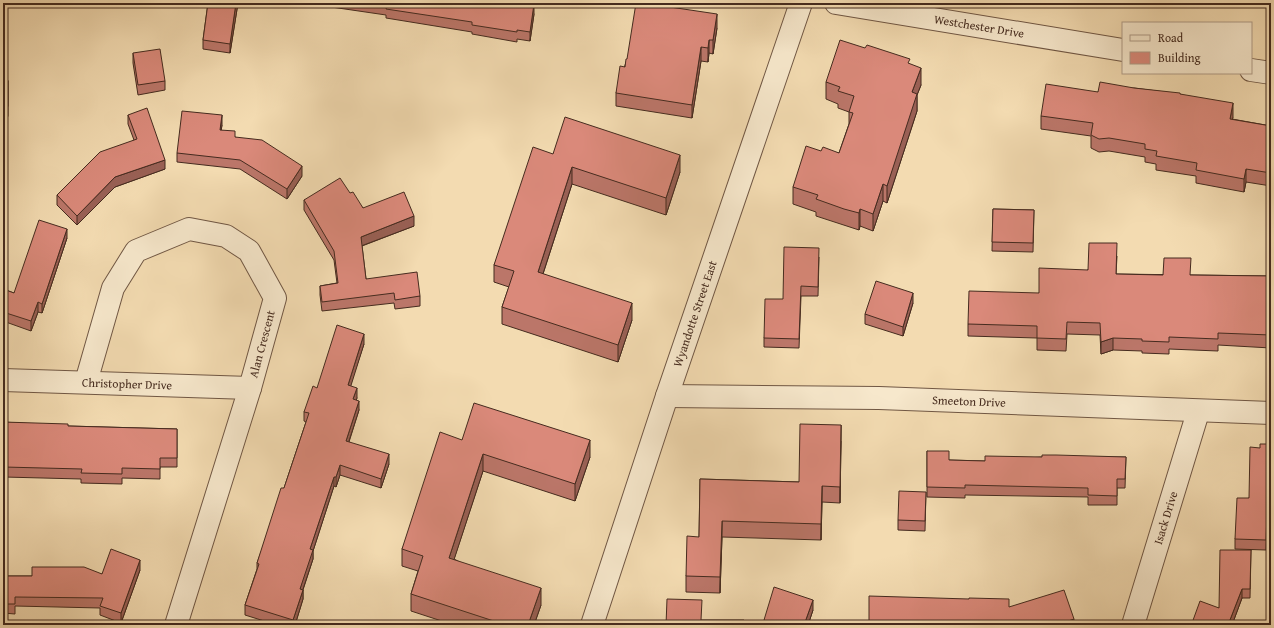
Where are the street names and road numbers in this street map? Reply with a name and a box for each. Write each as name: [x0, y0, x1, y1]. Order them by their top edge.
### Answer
street label: Westchester Drive: [933, 10, 1026, 42]
street label: Wyandotte Street East: [669, 257, 721, 369]
street label: Alan Crescent: [244, 307, 279, 380]
street label: Christopher Drive: [82, 374, 173, 393]
street label: Smeeton Drive: [932, 391, 1006, 411]
street label: Isack Drive: [1149, 489, 1181, 547]

